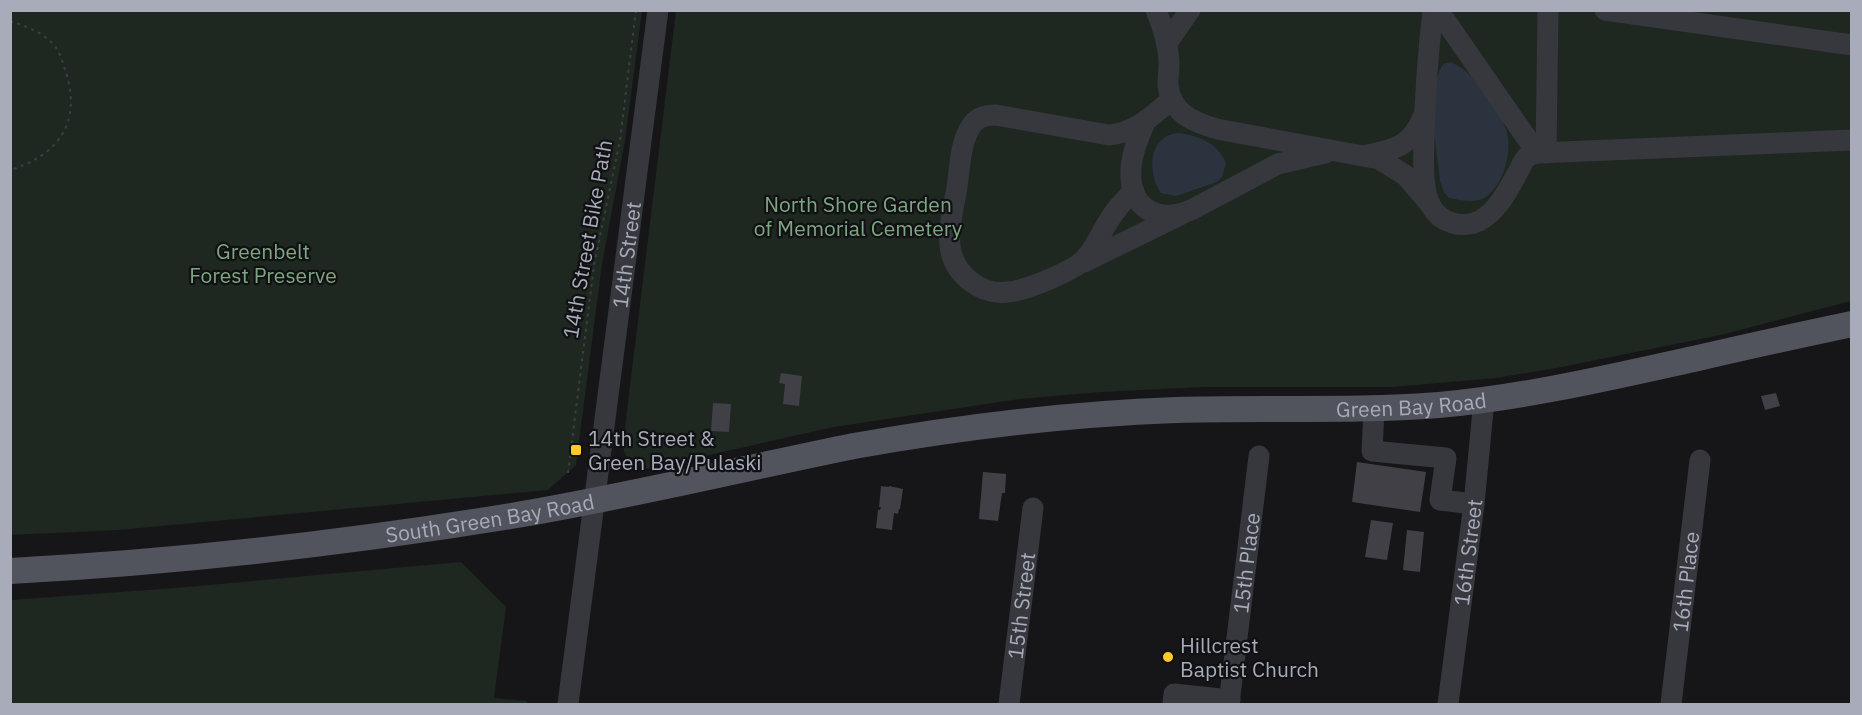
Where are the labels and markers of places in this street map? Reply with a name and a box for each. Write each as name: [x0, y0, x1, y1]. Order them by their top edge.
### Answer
place label: 14th Street & Green Bay/Pulaski: [588, 424, 762, 476]
marker: 14th Street & Green Bay/Pulaski: [569, 443, 583, 457]
place label: Hillcrest Baptist Church: [1180, 631, 1319, 683]
marker: Hillcrest Baptist Church: [1161, 650, 1175, 664]

